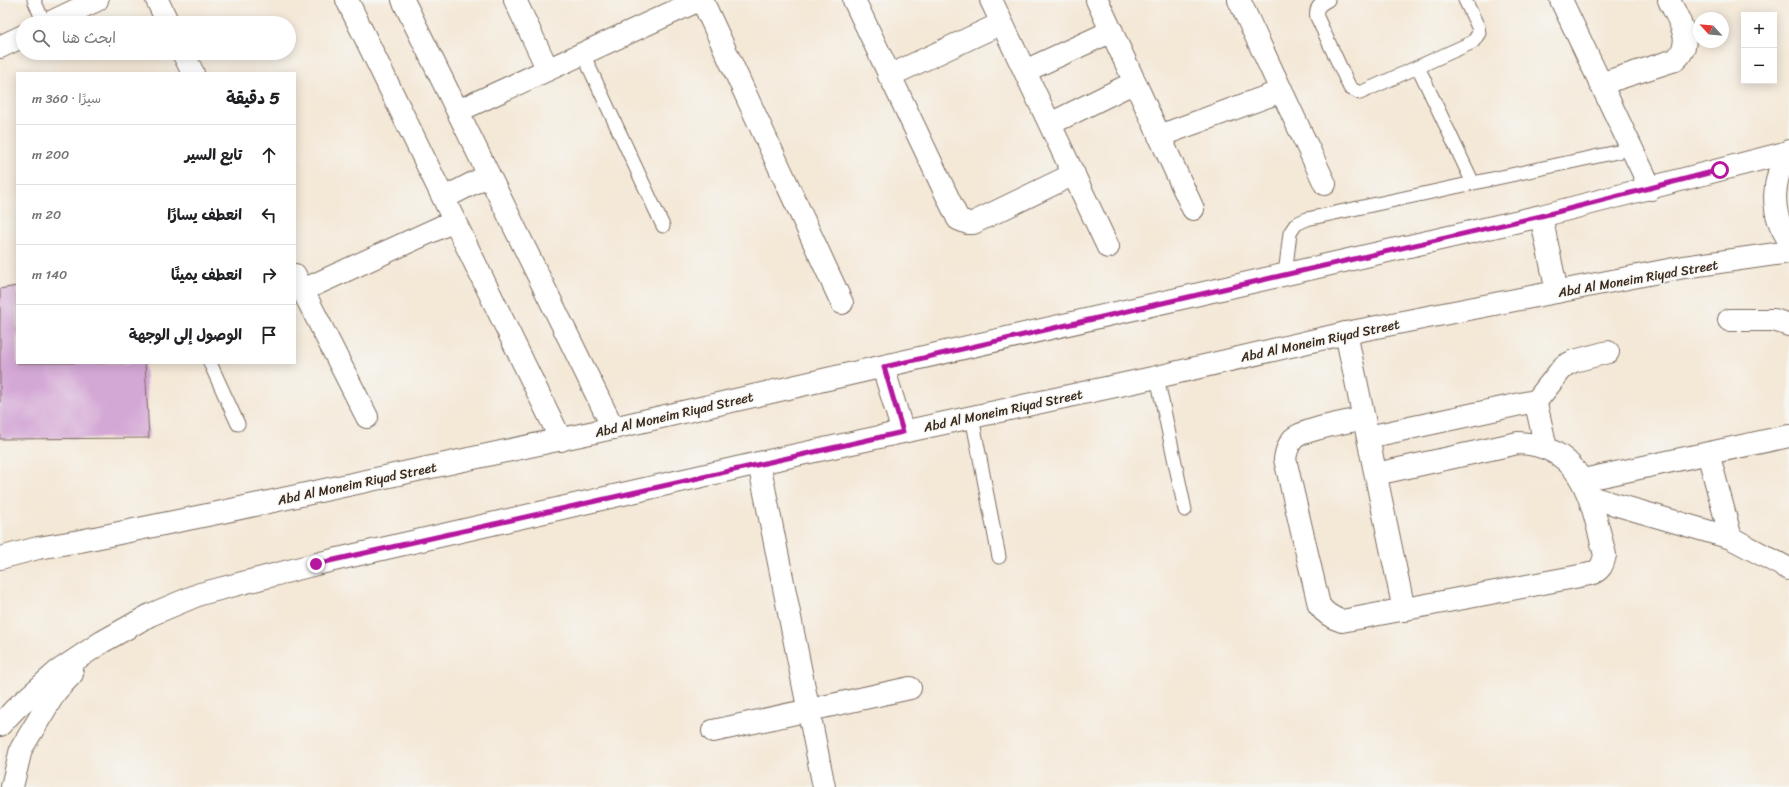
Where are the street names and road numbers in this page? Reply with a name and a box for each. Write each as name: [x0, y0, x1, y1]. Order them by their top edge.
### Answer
street label: Abd Al Moneim Riyad Street: [1555, 253, 1720, 304]
street label: Abd Al Moneim Riyad Street: [1238, 312, 1402, 369]
street label: Abd Al Moneim Riyad Street: [921, 382, 1085, 439]
street label: Abd Al Moneim Riyad Street: [592, 385, 756, 444]
street label: Abd Al Moneim Riyad Street: [275, 455, 439, 512]

